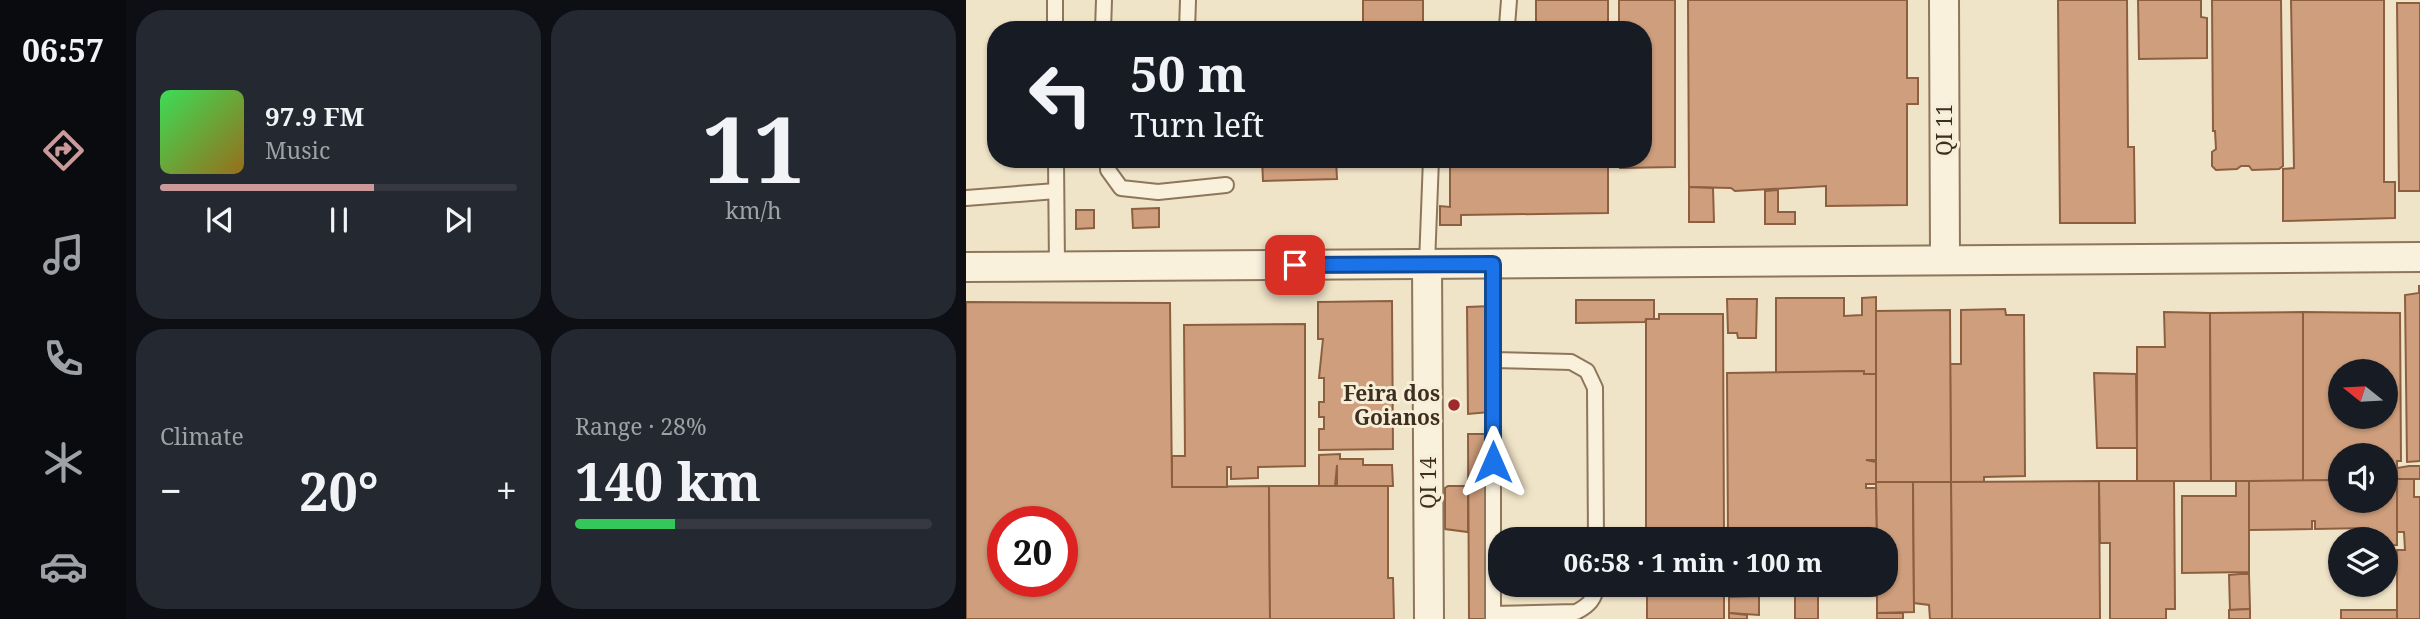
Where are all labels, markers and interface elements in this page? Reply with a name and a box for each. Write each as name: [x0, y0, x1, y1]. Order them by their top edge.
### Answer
text: 06:57: [22, 28, 104, 71]
text: 50 m: [1130, 40, 1246, 106]
icon: left: [1015, 49, 1106, 140]
text: 11: [702, 86, 805, 210]
text: 97.9 FM: [265, 98, 364, 134]
text: Turn left: [1130, 103, 1264, 146]
street label: QI 11: [1930, 104, 1958, 156]
icon: directions: [39, 126, 88, 175]
text: Music: [265, 134, 330, 166]
text: km/h: [725, 194, 782, 226]
icon: previous: [201, 201, 239, 239]
icon: pause: [320, 201, 358, 239]
icon: next: [439, 201, 477, 239]
icon: music: [39, 230, 88, 279]
pin: [1265, 235, 1325, 295]
icon: arrive: [1276, 246, 1314, 284]
icon: phone: [39, 334, 88, 383]
north arrow: [2328, 359, 2398, 429]
map controls: [2328, 359, 2398, 597]
place label: Feira dos Goianos: [1343, 379, 1440, 431]
marker: Feira dos Goianos: [1446, 397, 1462, 413]
text: Range · 28%: [575, 410, 707, 442]
text: Climate: [160, 420, 244, 452]
position arrow: [1456, 425, 1530, 499]
icon: climate: [39, 438, 88, 487]
button: sound: [2328, 443, 2398, 513]
text: 140 km: [575, 445, 761, 516]
text: 20°: [299, 455, 379, 526]
street label: QI 14: [1414, 457, 1442, 509]
text: −: [160, 464, 182, 516]
text: +: [496, 464, 517, 516]
speed limit sign: 20: [987, 506, 1078, 597]
button: layers: [2328, 527, 2398, 597]
icon: car: [39, 542, 88, 591]
text: 06:58 · 1 min · 100 m: [1563, 544, 1823, 580]

